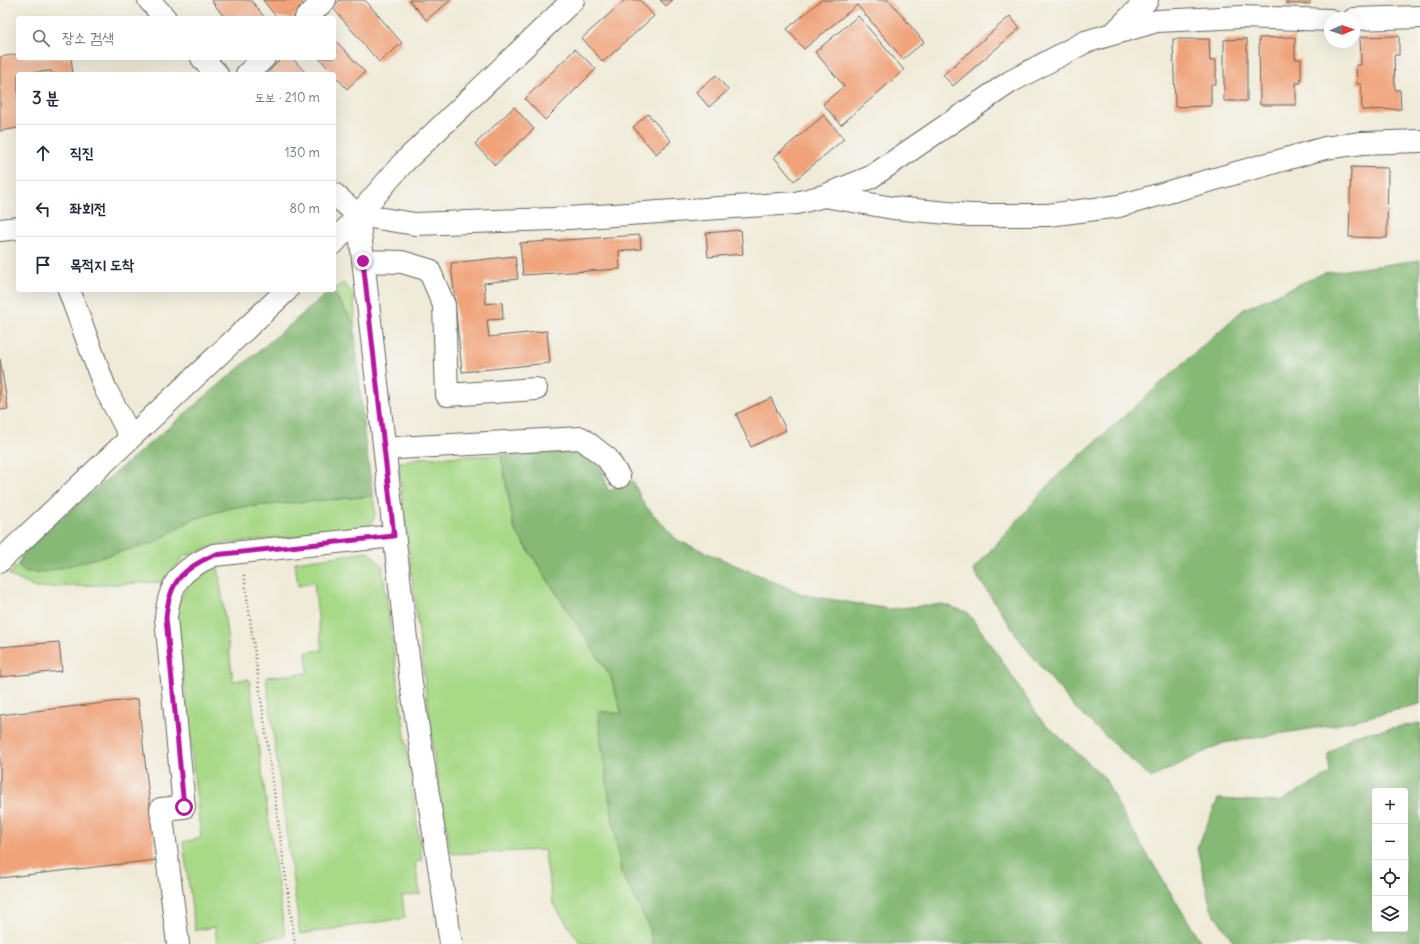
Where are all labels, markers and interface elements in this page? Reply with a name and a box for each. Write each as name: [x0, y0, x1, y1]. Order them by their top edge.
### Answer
north arrow: [1324, 12, 1360, 48]
search box: [16, 16, 336, 60]
icon: search: [30, 27, 52, 49]
text: 장소 검색: [62, 28, 114, 47]
text: 3 분: [32, 87, 59, 109]
text: 도보 · 210 m: [255, 89, 320, 106]
icon: ahead: [32, 142, 54, 164]
text: 직진: [70, 143, 94, 162]
text: 130 m: [284, 144, 320, 161]
icon: left: [32, 198, 54, 220]
text: 좌회전: [70, 199, 106, 218]
text: 80 m: [289, 200, 320, 217]
route end: [354, 252, 372, 270]
icon: arrive: [32, 254, 54, 276]
text: 목적지 도착: [70, 255, 134, 274]
map controls: [1372, 788, 1408, 932]
button: +: [1372, 788, 1408, 824]
route start: [175, 798, 193, 816]
button: −: [1372, 824, 1408, 860]
button: locate: [1372, 860, 1408, 896]
button: layers: [1372, 896, 1408, 932]

